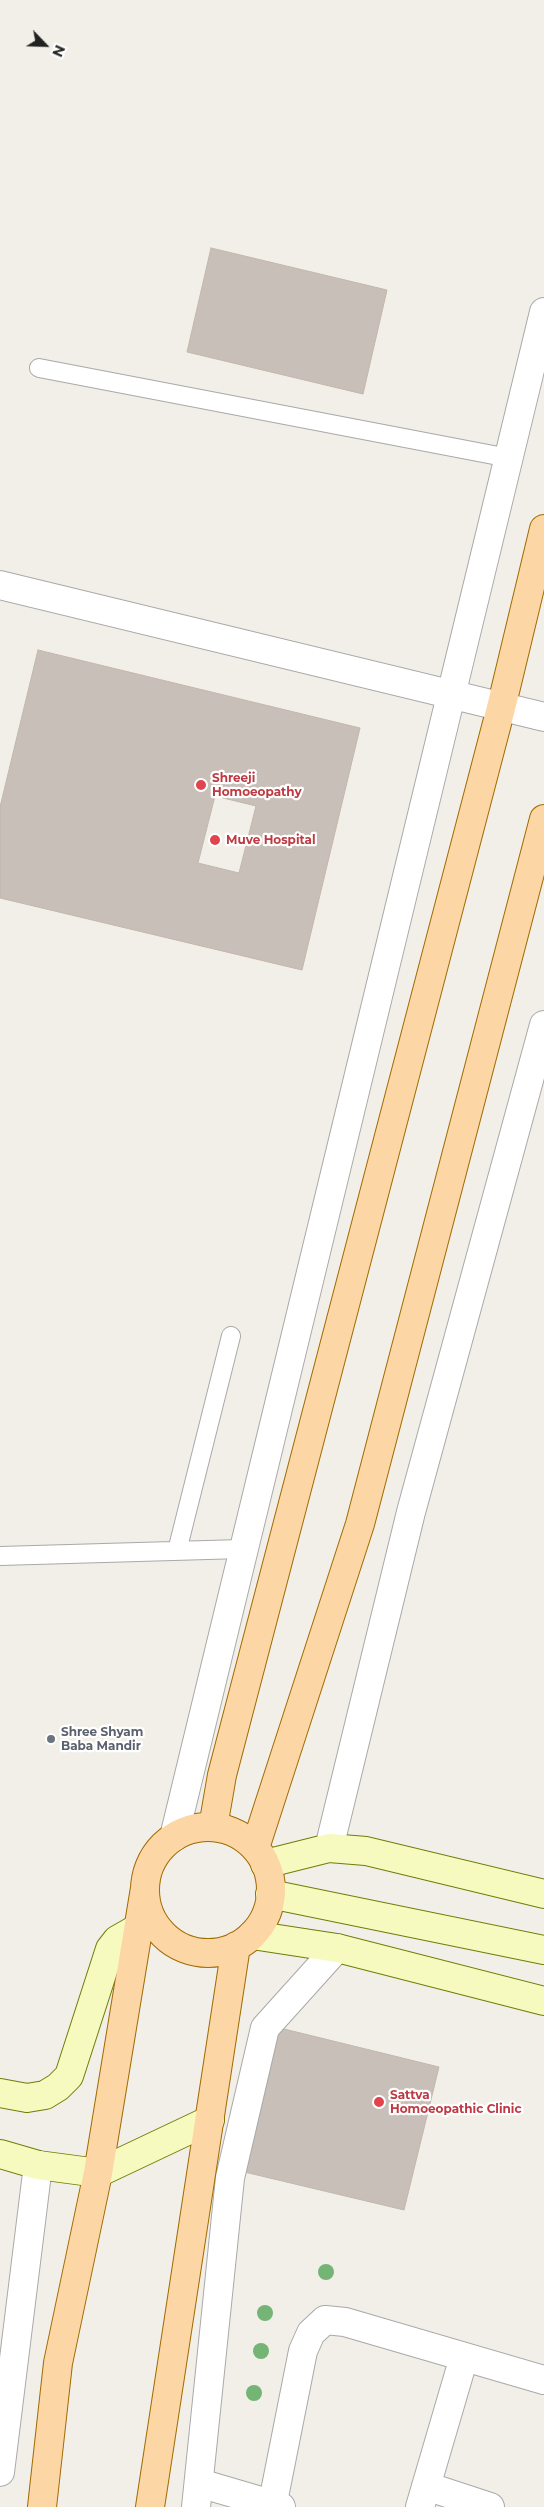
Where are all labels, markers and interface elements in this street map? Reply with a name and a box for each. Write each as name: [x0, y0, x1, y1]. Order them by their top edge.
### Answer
north arrow: [20, 20, 70, 70]
text: N: [48, 42, 69, 60]
place label: Shreeji Homoeopathy: [212, 771, 302, 799]
marker: Shreeji Homoeopathy: [194, 778, 208, 792]
marker: Muve Hospital: [208, 833, 222, 847]
place label: Muve Hospital: [226, 833, 316, 847]
place label: Shree Shyam Baba Mandir: [61, 1725, 143, 1753]
marker: Shree Shyam Baba Mandir: [45, 1733, 57, 1745]
place label: Sattva Homoeopathic Clinic: [390, 2088, 522, 2116]
marker: Sattva Homoeopathic Clinic: [372, 2095, 386, 2109]

